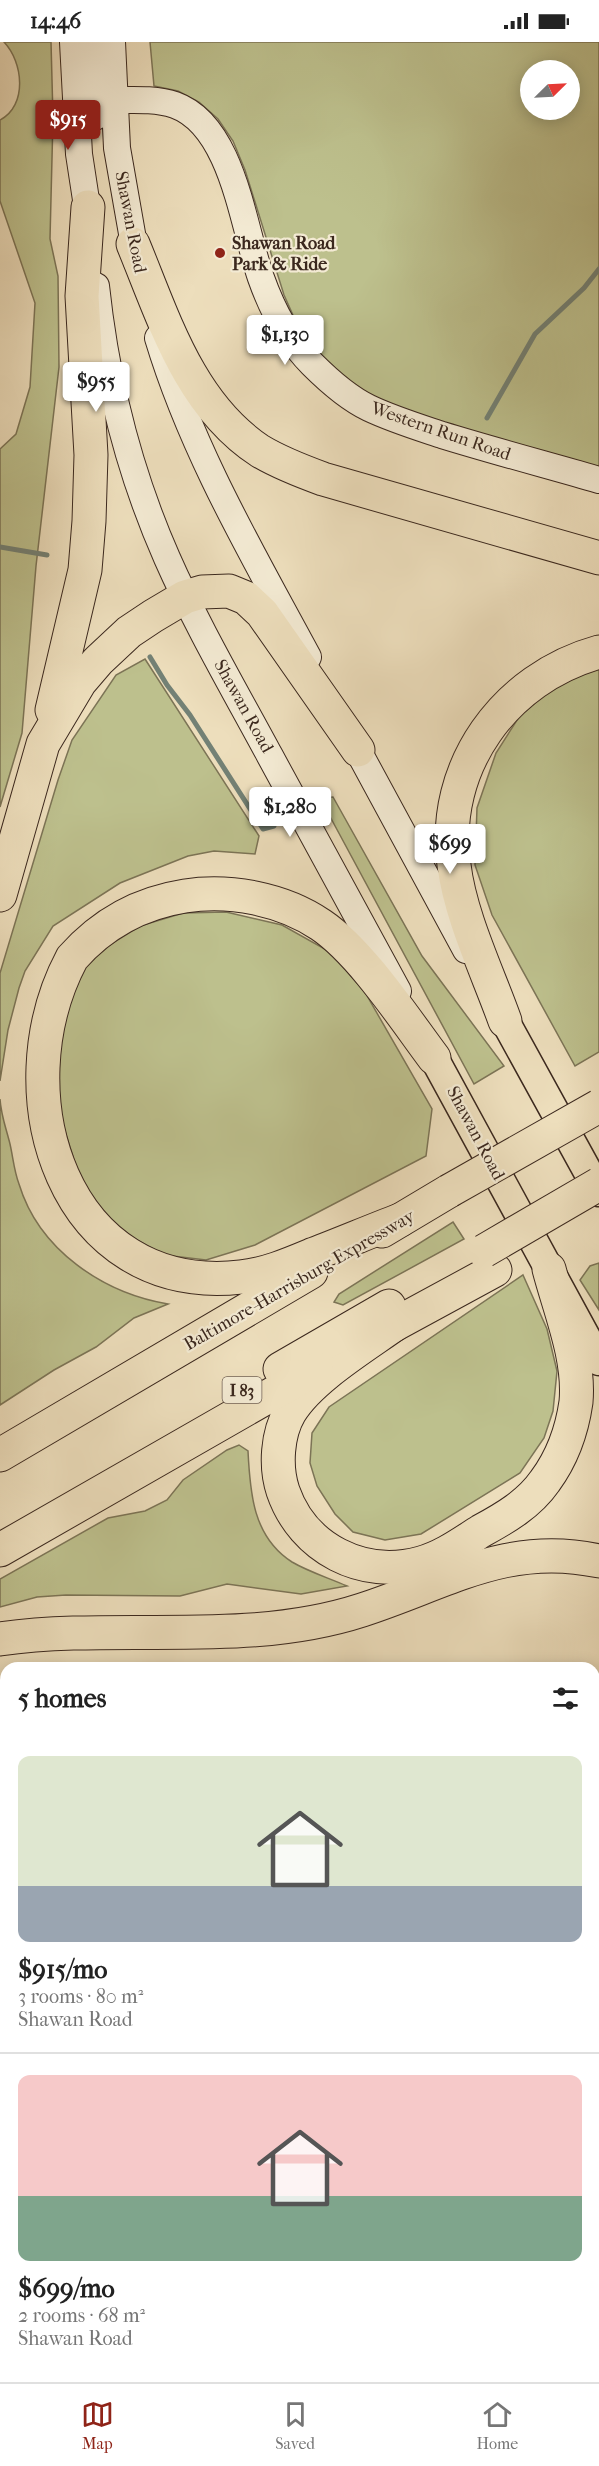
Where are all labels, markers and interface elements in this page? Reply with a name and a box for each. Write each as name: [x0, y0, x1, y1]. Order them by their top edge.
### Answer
text: 14:46: [30, 8, 81, 34]
north arrow: [520, 60, 580, 120]
map controls: [520, 60, 580, 120]
pin: $915: [32, 100, 104, 151]
text: $915: [49, 108, 87, 131]
street label: Shawan Road: [110, 169, 151, 275]
place label: Shawan Road Park & Ride: [232, 233, 336, 275]
marker: Shawan Road Park & Ride: [213, 246, 227, 260]
pin: $1,130: [236, 315, 334, 366]
text: $1,130: [261, 323, 309, 346]
pin: $955: [60, 362, 132, 413]
text: $955: [77, 370, 115, 393]
street label: Western Run Road: [367, 397, 514, 465]
street label: Shawan Road: [209, 656, 278, 757]
pin: $1,280: [241, 787, 339, 838]
text: $1,280: [263, 795, 317, 818]
pin: $699: [414, 824, 486, 875]
text: $699: [429, 832, 471, 855]
street label: Shawan Road: [442, 1083, 509, 1184]
street label: Baltimore-Harrisburg Expressway: [180, 1205, 419, 1355]
road number: I 83: [222, 1377, 262, 1403]
icon: filters: [549, 1682, 582, 1715]
text: 5 homes: [18, 1683, 106, 1714]
icon: home: [246, 1795, 354, 1903]
text: $915/mo: [18, 1954, 107, 1985]
text: 3 rooms · 80 m²: [18, 1985, 143, 2008]
text: Shawan Road: [18, 2008, 133, 2031]
icon: home: [246, 2114, 354, 2222]
text: $699/mo: [18, 2273, 115, 2304]
text: 2 rooms · 68 m²: [18, 2304, 145, 2327]
text: Shawan Road: [18, 2327, 133, 2350]
tab: Map: [81, 2398, 114, 2453]
tab: Saved: [275, 2398, 315, 2453]
tab: Home: [477, 2398, 518, 2453]

